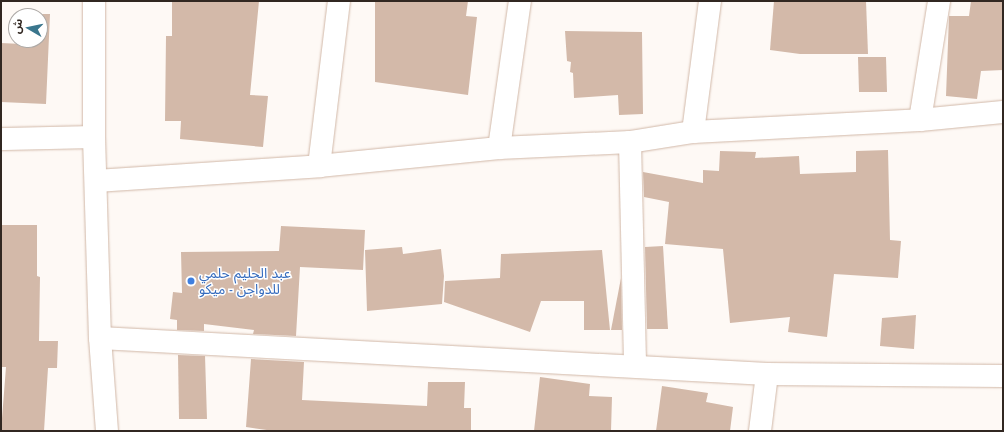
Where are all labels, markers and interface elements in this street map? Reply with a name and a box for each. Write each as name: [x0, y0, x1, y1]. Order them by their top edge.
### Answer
north arrow: [8, 8, 48, 48]
text: ش: [8, 18, 26, 35]
place label: عبد الحليم حلمي للدواجن - ميكو: [199, 265, 291, 298]
marker: عبد الحليم حلمي للدواجن - ميكو: [186, 276, 196, 286]

